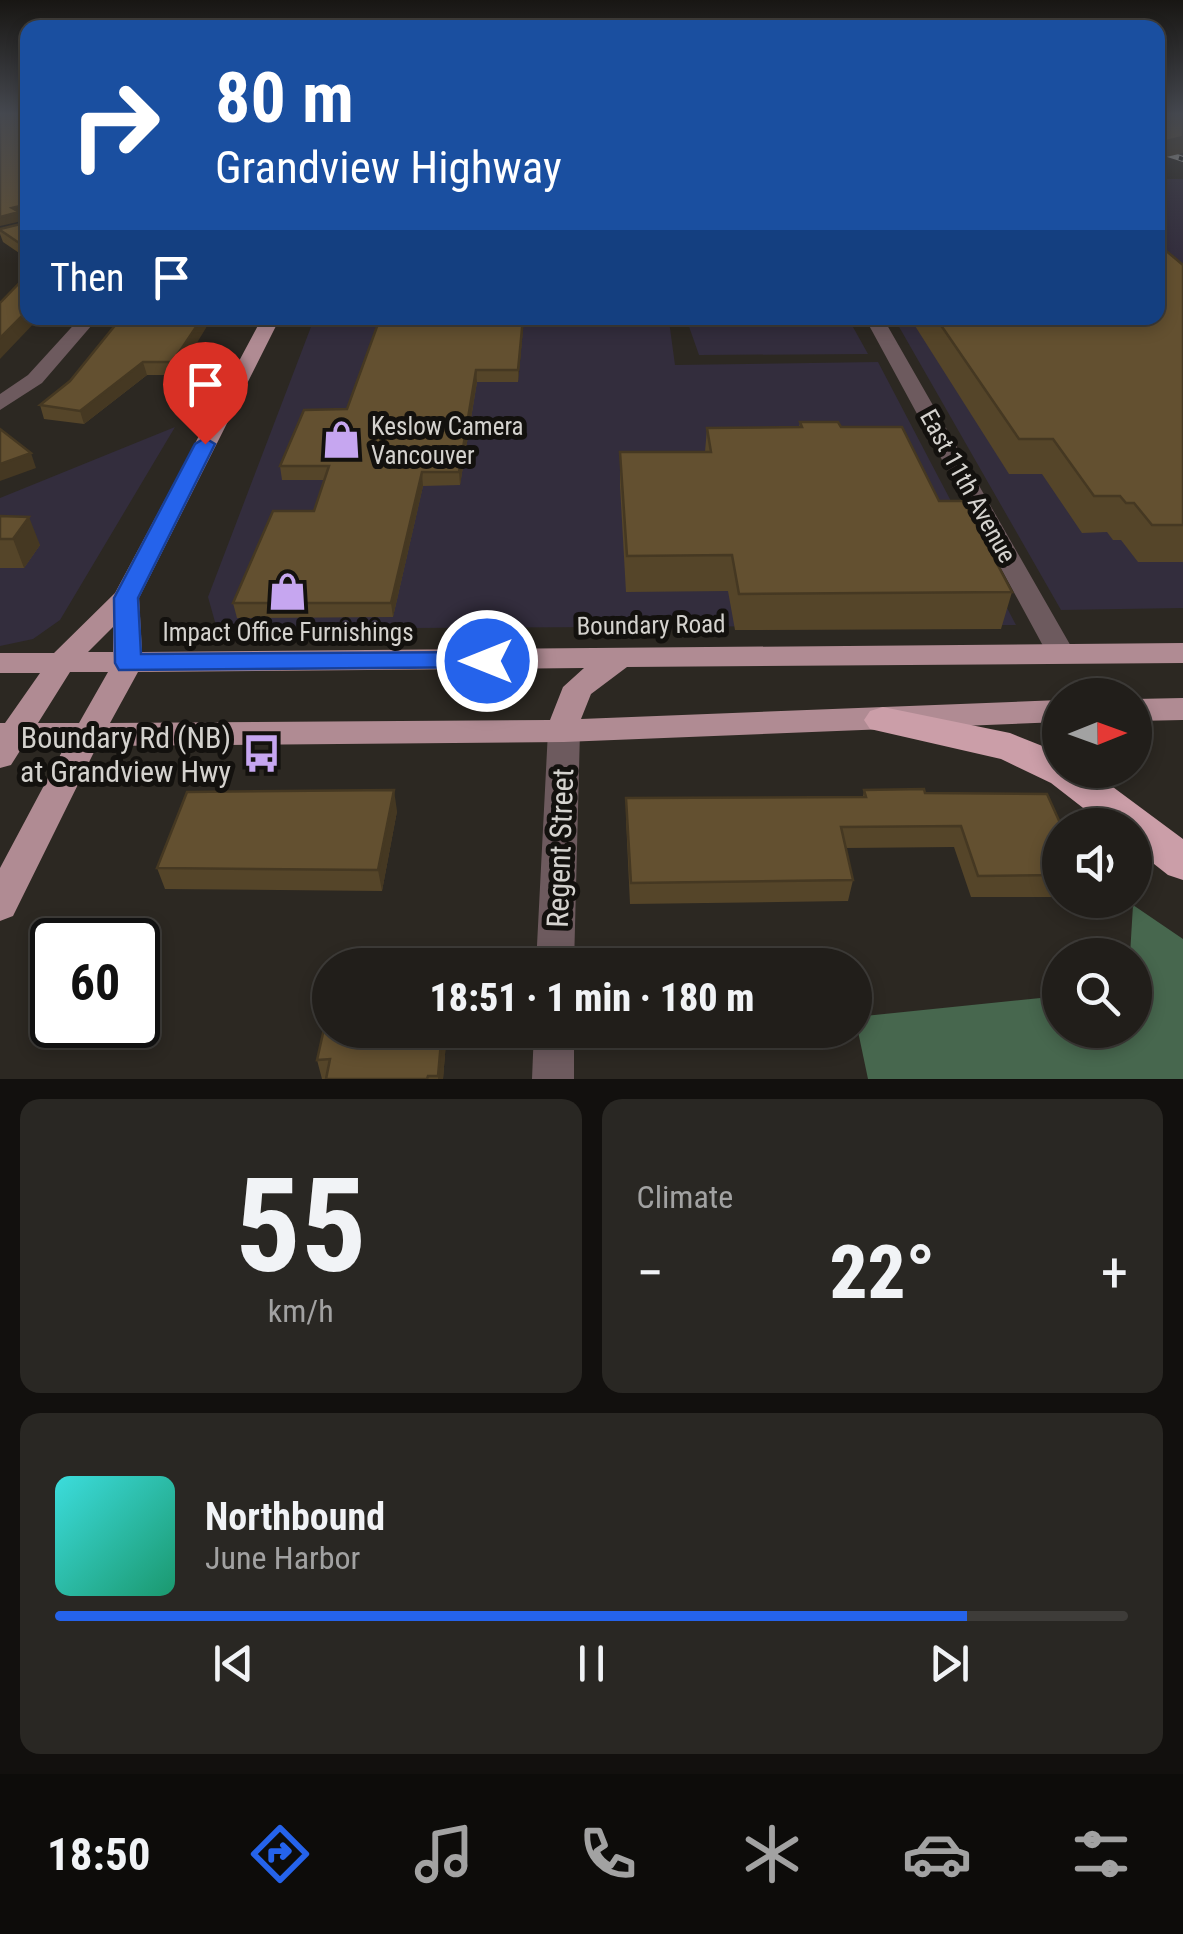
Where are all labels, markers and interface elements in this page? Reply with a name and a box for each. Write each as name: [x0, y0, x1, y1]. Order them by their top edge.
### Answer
text: 80 m: [215, 57, 354, 139]
icon: right: [50, 60, 180, 190]
text: Grandview Highway: [215, 141, 562, 194]
icon: arrive: [144, 250, 199, 305]
text: Then: [50, 256, 124, 300]
pin: [163, 342, 248, 445]
icon: arrive: [178, 357, 233, 412]
street label: East 11th Avenue: [914, 404, 1022, 568]
place label: Keslow Camera Vancouver: [371, 412, 524, 470]
shop icon: Keslow Camera Vancouver: [320, 419, 362, 461]
shop icon: Impact Office Furnishings: [267, 570, 309, 612]
position arrow: [435, 609, 539, 713]
street label: Boundary Road: [576, 609, 726, 641]
place label: Impact Office Furnishings: [162, 618, 414, 647]
north arrow: [1042, 678, 1152, 788]
map controls: [1042, 678, 1152, 1048]
place label: Boundary Rd (NB) at Grandview Hwy: [20, 720, 231, 789]
bus stop icon: Boundary Rd (NB) at Grandview Hwy: [240, 733, 282, 775]
street label: Regent Street: [540, 768, 580, 928]
button: sound: [1042, 808, 1152, 918]
speed limit sign: 60: [30, 918, 160, 1048]
button: search: [1042, 938, 1152, 1048]
text: 18:51 · 1 min · 180 m: [430, 976, 754, 1020]
text: 55: [235, 1150, 366, 1303]
text: Climate: [637, 1178, 733, 1216]
text: 22°: [829, 1228, 935, 1316]
text: −: [637, 1241, 664, 1305]
text: +: [1101, 1241, 1128, 1305]
text: km/h: [268, 1292, 334, 1330]
text: Northbound: [205, 1495, 385, 1539]
text: June Harbor: [205, 1539, 360, 1577]
icon: previous: [206, 1636, 261, 1691]
icon: pause: [564, 1636, 619, 1691]
icon: next: [922, 1636, 977, 1691]
icon: directions: [245, 1819, 315, 1889]
icon: music: [409, 1819, 479, 1889]
icon: phone: [573, 1819, 643, 1889]
icon: climate: [737, 1819, 807, 1889]
icon: car: [902, 1819, 972, 1889]
icon: filters: [1066, 1819, 1136, 1889]
text: 18:50: [47, 1828, 150, 1881]

